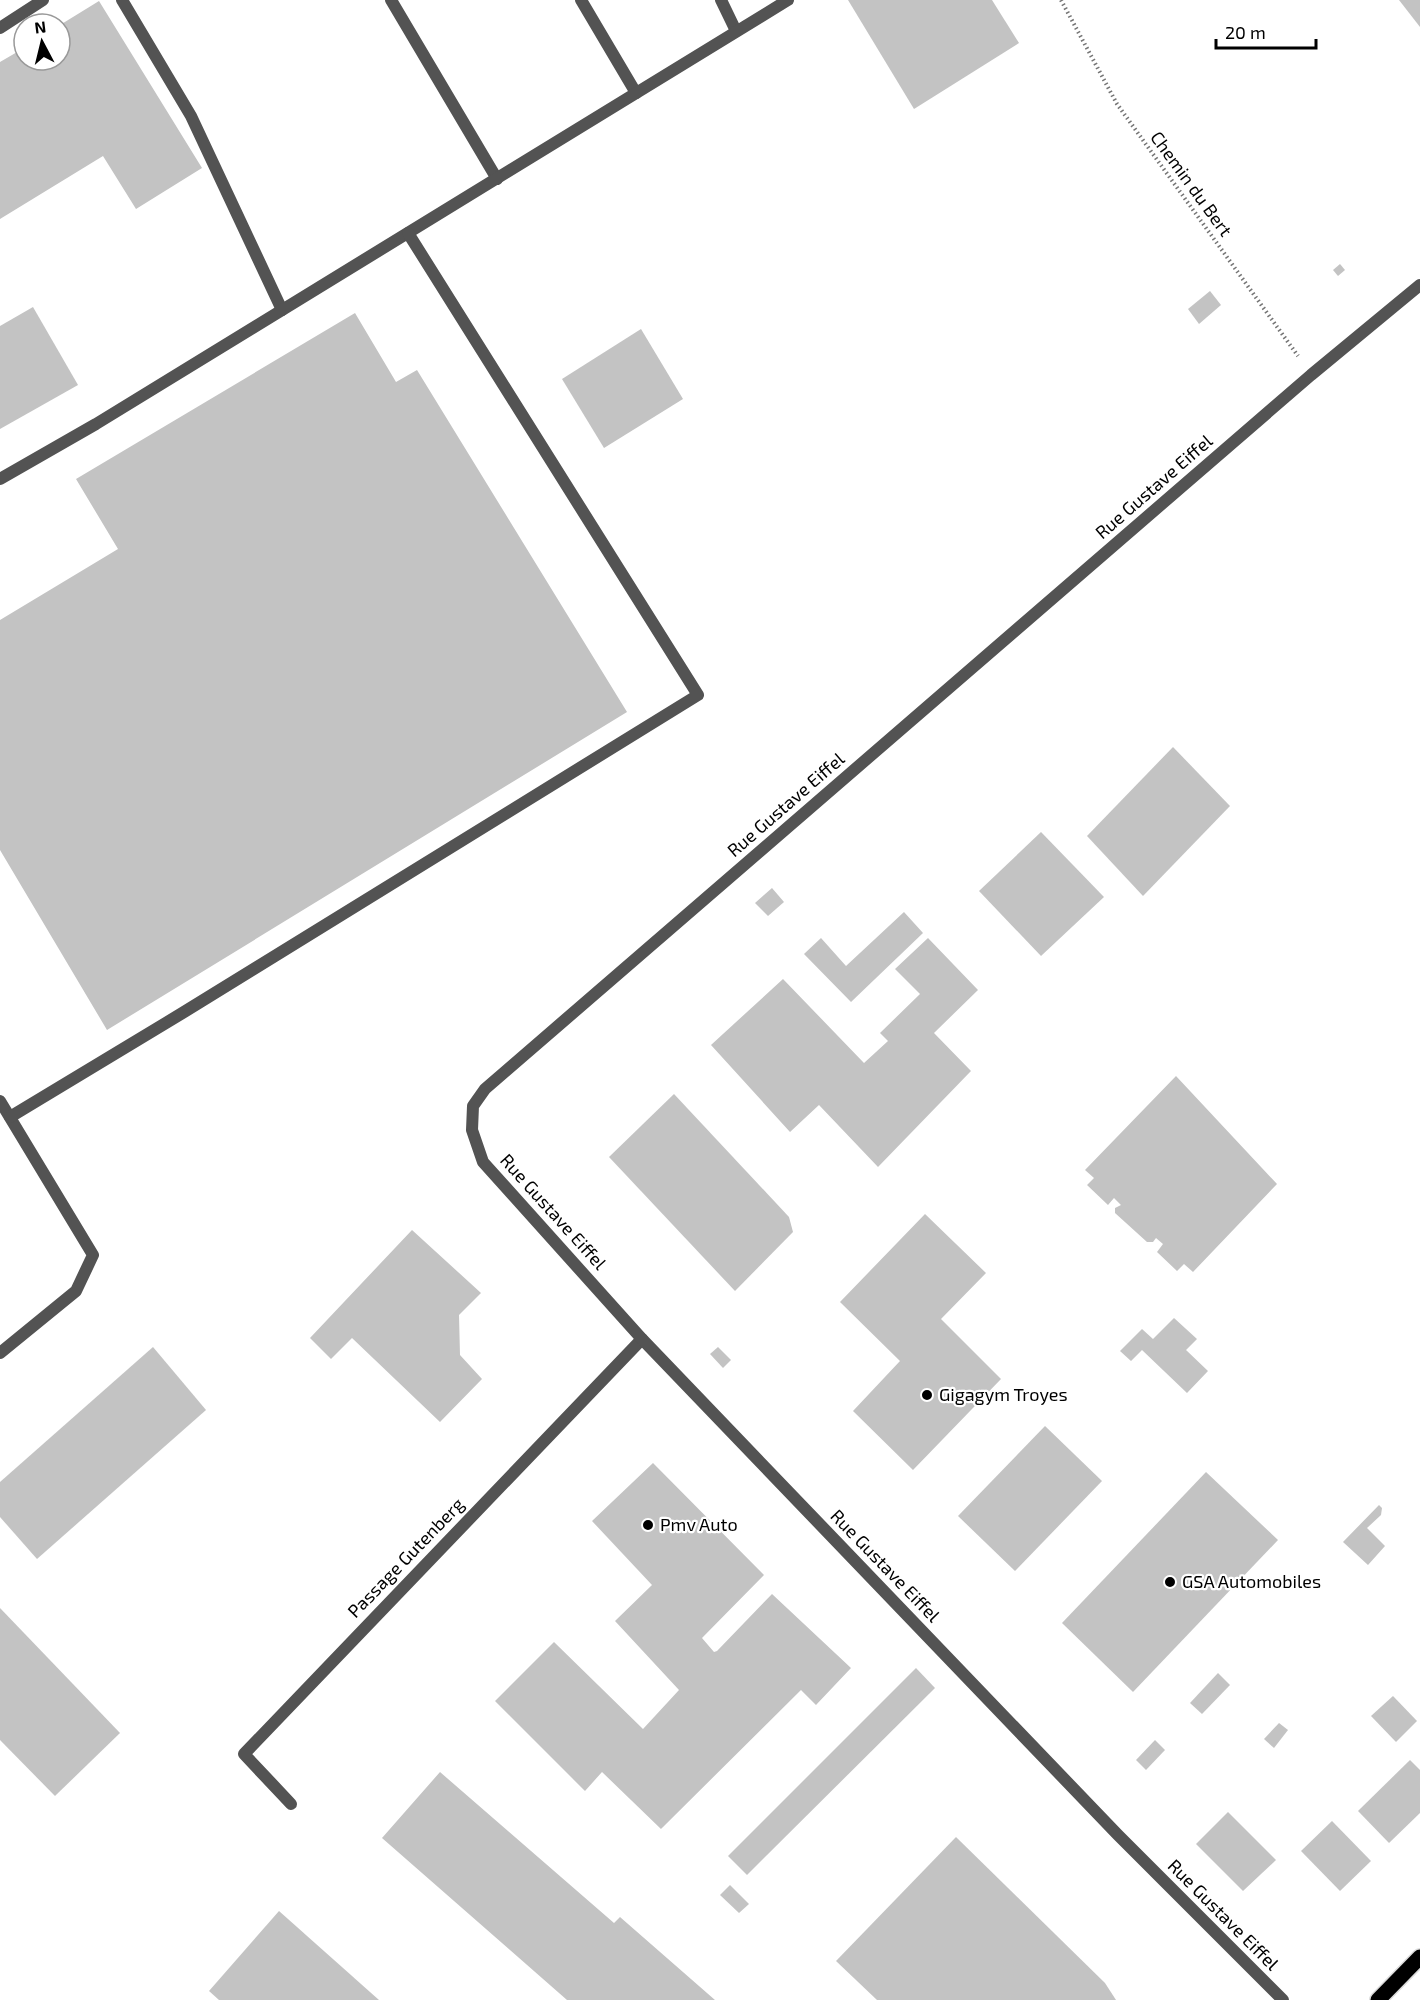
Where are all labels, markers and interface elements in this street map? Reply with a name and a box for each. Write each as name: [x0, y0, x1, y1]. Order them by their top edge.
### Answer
north arrow: [12, 12, 72, 72]
scale bar: [1216, 12, 1316, 50]
text: N: [33, 16, 47, 37]
text: 20 m: [1225, 21, 1266, 43]
street label: Chemin du Bert: [1146, 127, 1237, 240]
street label: Rue Gustave Eiffel: [1090, 429, 1217, 543]
street label: Rue Gustave Eiffel: [722, 747, 849, 861]
street label: Rue Gustave Eiffel: [496, 1149, 612, 1274]
place label: Gigagym Troyes: [939, 1383, 1068, 1405]
marker: Gigagym Troyes: [920, 1388, 934, 1402]
street label: Passage Gutenberg: [343, 1493, 468, 1622]
street label: Rue Gustave Eiffel: [826, 1504, 945, 1627]
place label: Pmv Auto: [660, 1513, 738, 1535]
marker: Pmv Auto: [641, 1518, 655, 1532]
place label: GSA Automobiles: [1182, 1570, 1321, 1592]
marker: GSA Automobiles: [1163, 1575, 1177, 1589]
street label: Rue Gustave Eiffel: [1164, 1854, 1284, 1975]

